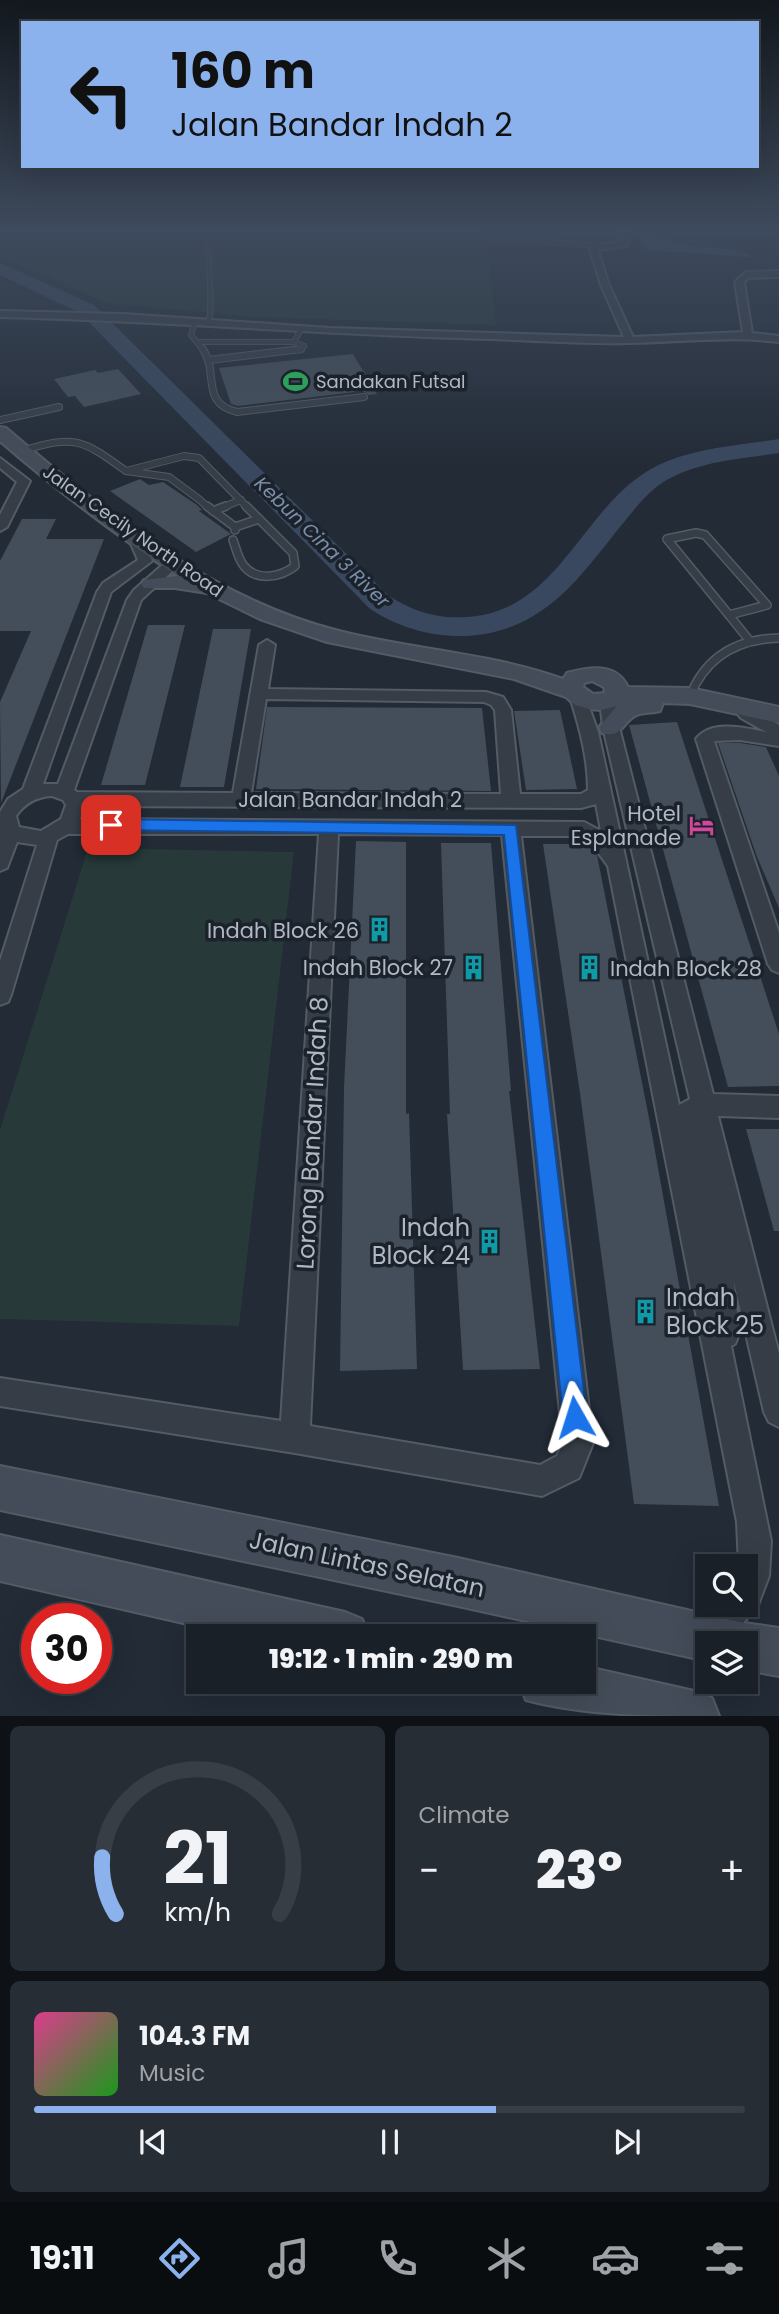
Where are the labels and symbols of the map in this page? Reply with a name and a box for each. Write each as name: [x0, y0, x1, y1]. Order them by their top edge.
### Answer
sports icon: Sandakan Futsal: [282, 367, 310, 395]
place label: Sandakan Futsal: [316, 369, 466, 394]
street label: Jalan Cecily North Road: [38, 459, 228, 603]
water label: Kebun Cina 3 River: [248, 470, 396, 614]
street label: Jalan Bandar Indah 2: [238, 785, 462, 814]
pin: [81, 795, 141, 855]
place label: Hotel Esplanade: [571, 799, 681, 852]
hotel icon: Hotel Esplanade: [687, 811, 715, 839]
place label: Indah Block 26: [207, 916, 359, 945]
building icon: Indah Block 26: [365, 916, 393, 944]
place label: Indah Block 27: [303, 953, 453, 982]
building icon: Indah Block 27: [459, 953, 487, 981]
building icon: Indah Block 28: [576, 954, 604, 982]
place label: Indah Block 28: [610, 954, 762, 983]
street label: Lorong Bandar Indah 8: [288, 996, 336, 1270]
place label: Indah Block 24: [372, 1211, 470, 1272]
building icon: Indah Block 24: [476, 1227, 504, 1255]
place label: Indah Block 25: [666, 1281, 764, 1342]
building icon: Indah Block 25: [632, 1297, 660, 1325]
position arrow: [538, 1380, 612, 1454]
street label: Jalan Lintas Selatan: [246, 1523, 488, 1605]
speed limit sign: 30: [21, 1603, 112, 1694]

